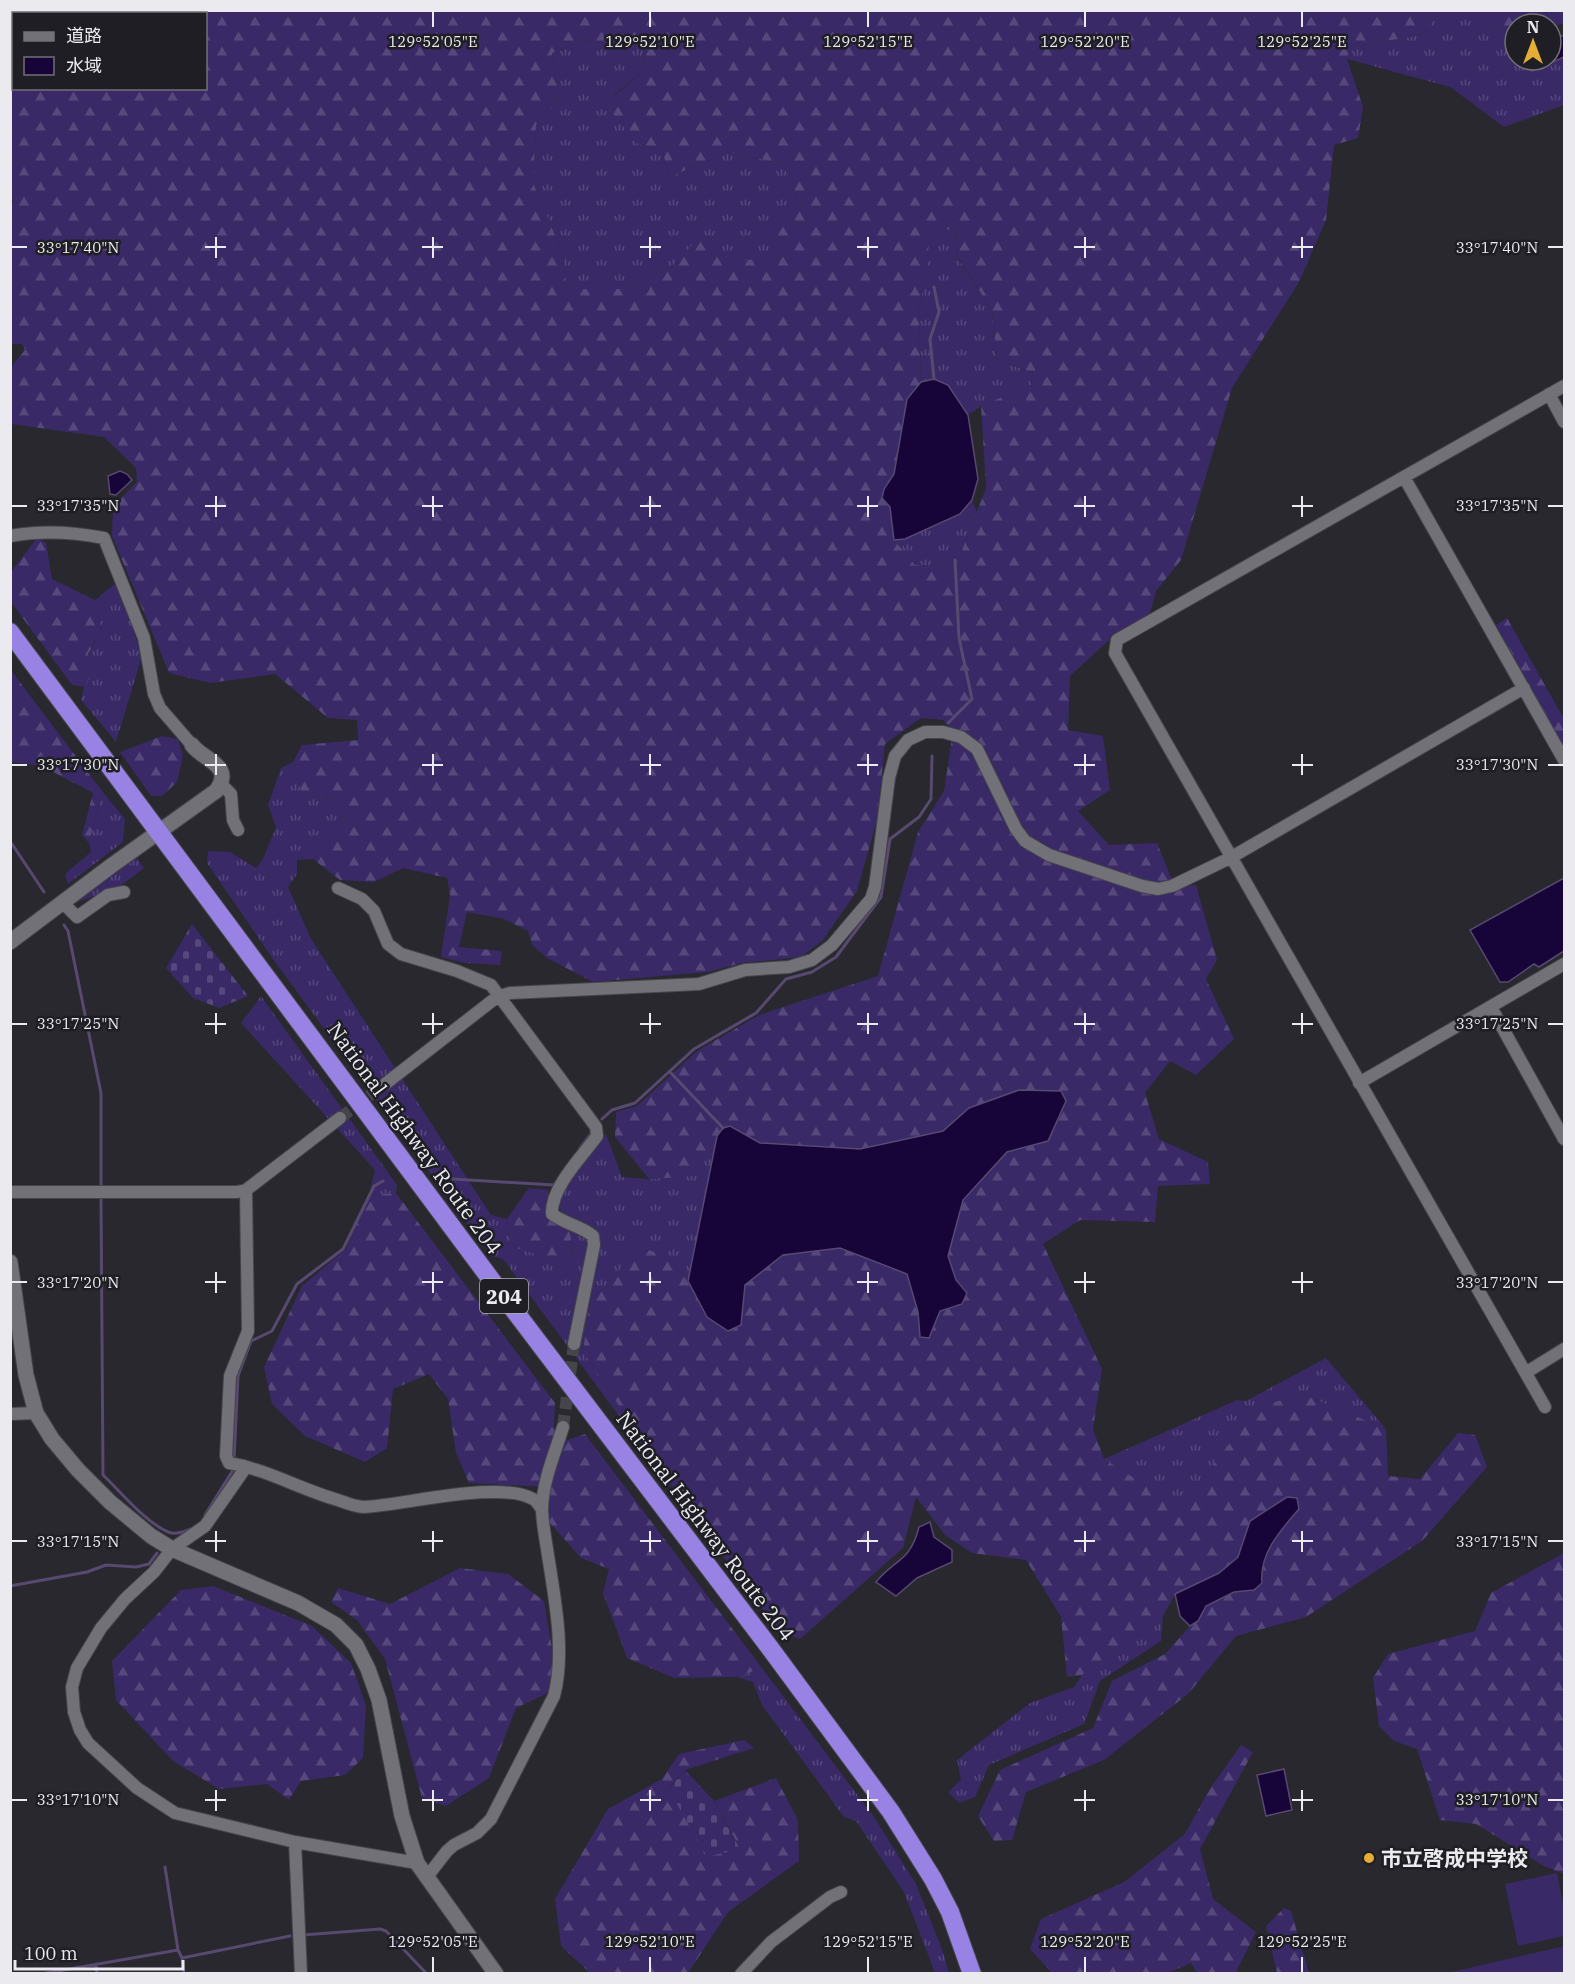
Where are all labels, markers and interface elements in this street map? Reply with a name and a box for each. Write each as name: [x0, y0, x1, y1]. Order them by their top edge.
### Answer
legend: [12, 12, 207, 90]
north arrow: [1503, 12, 1563, 72]
text: N: [1527, 17, 1539, 37]
text: 道路: [66, 24, 102, 47]
text: 129°52'05"E: [388, 32, 478, 51]
text: 129°52'10"E: [605, 32, 695, 51]
text: 129°52'15"E: [823, 32, 913, 51]
text: 129°52'20"E: [1040, 32, 1130, 51]
text: 129°52'25"E: [1257, 32, 1347, 51]
text: 水域: [66, 54, 102, 77]
text: 33°17'40"N: [37, 238, 119, 257]
text: 33°17'40"N: [1456, 238, 1538, 257]
text: 33°17'35"N: [37, 496, 119, 515]
text: 33°17'35"N: [1456, 496, 1538, 515]
text: 33°17'30"N: [37, 755, 119, 774]
text: 33°17'30"N: [1456, 755, 1538, 774]
text: 33°17'25"N: [37, 1014, 119, 1033]
text: 33°17'25"N: [1456, 1014, 1538, 1033]
street label: National Highway Route 204: [321, 1016, 509, 1260]
text: 33°17'20"N: [37, 1273, 119, 1292]
text: 33°17'20"N: [1456, 1273, 1538, 1292]
road number: 204: [480, 1279, 528, 1313]
street label: National Highway Route 204: [610, 1406, 802, 1646]
text: 33°17'15"N: [37, 1532, 119, 1551]
text: 33°17'15"N: [1456, 1532, 1538, 1551]
text: 33°17'10"N: [37, 1790, 119, 1809]
text: 33°17'10"N: [1456, 1790, 1538, 1809]
place label: 市立啓成中学校: [1381, 1844, 1528, 1872]
marker: 市立啓成中学校: [1362, 1851, 1376, 1865]
text: 129°52'05"E: [388, 1932, 478, 1951]
text: 129°52'10"E: [605, 1932, 695, 1951]
text: 129°52'15"E: [823, 1932, 913, 1951]
text: 129°52'20"E: [1040, 1932, 1130, 1951]
text: 129°52'25"E: [1257, 1932, 1347, 1951]
scale bar: [15, 1933, 183, 1971]
text: 100 m: [24, 1942, 78, 1965]

